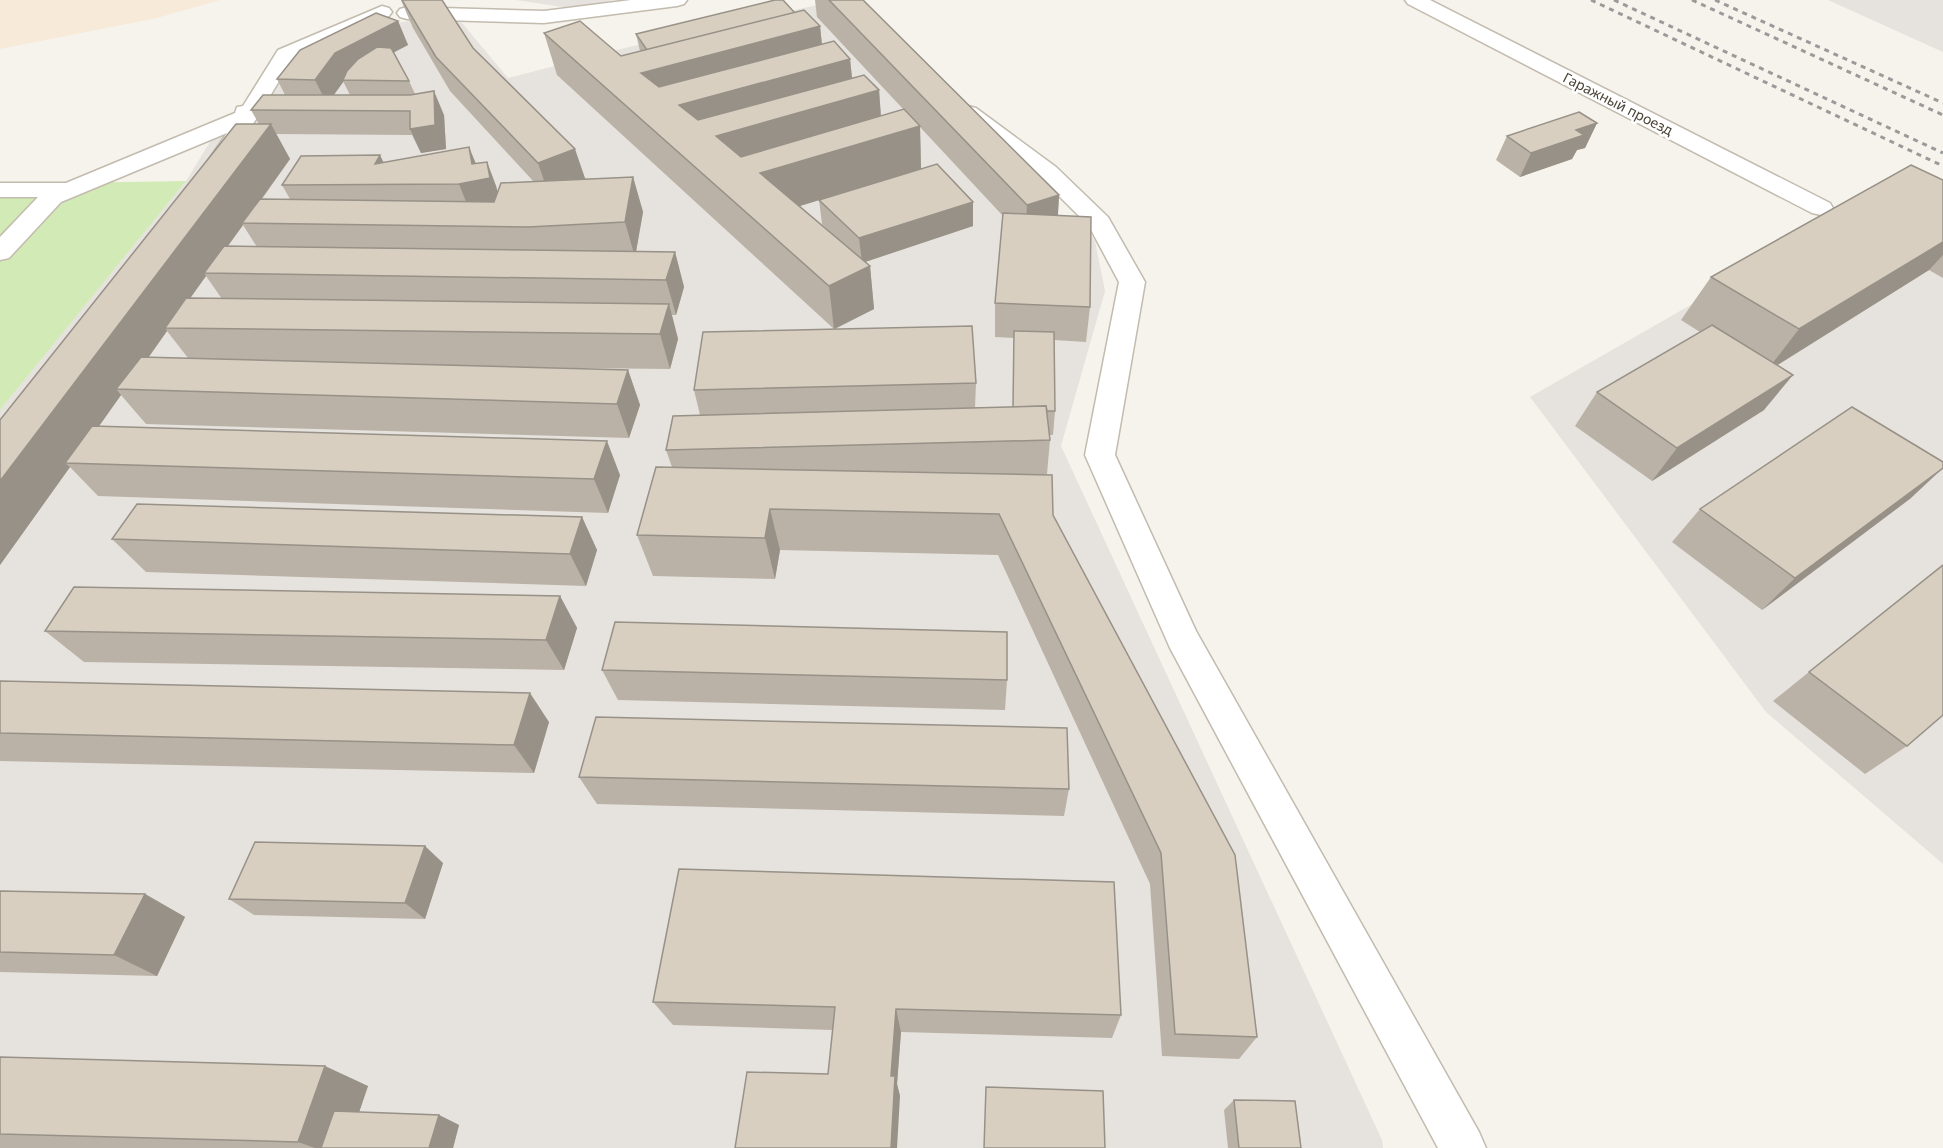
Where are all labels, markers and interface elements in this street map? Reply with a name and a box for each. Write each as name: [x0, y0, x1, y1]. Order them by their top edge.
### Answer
street label: Гаражный проезд: [1560, 68, 1677, 140]

